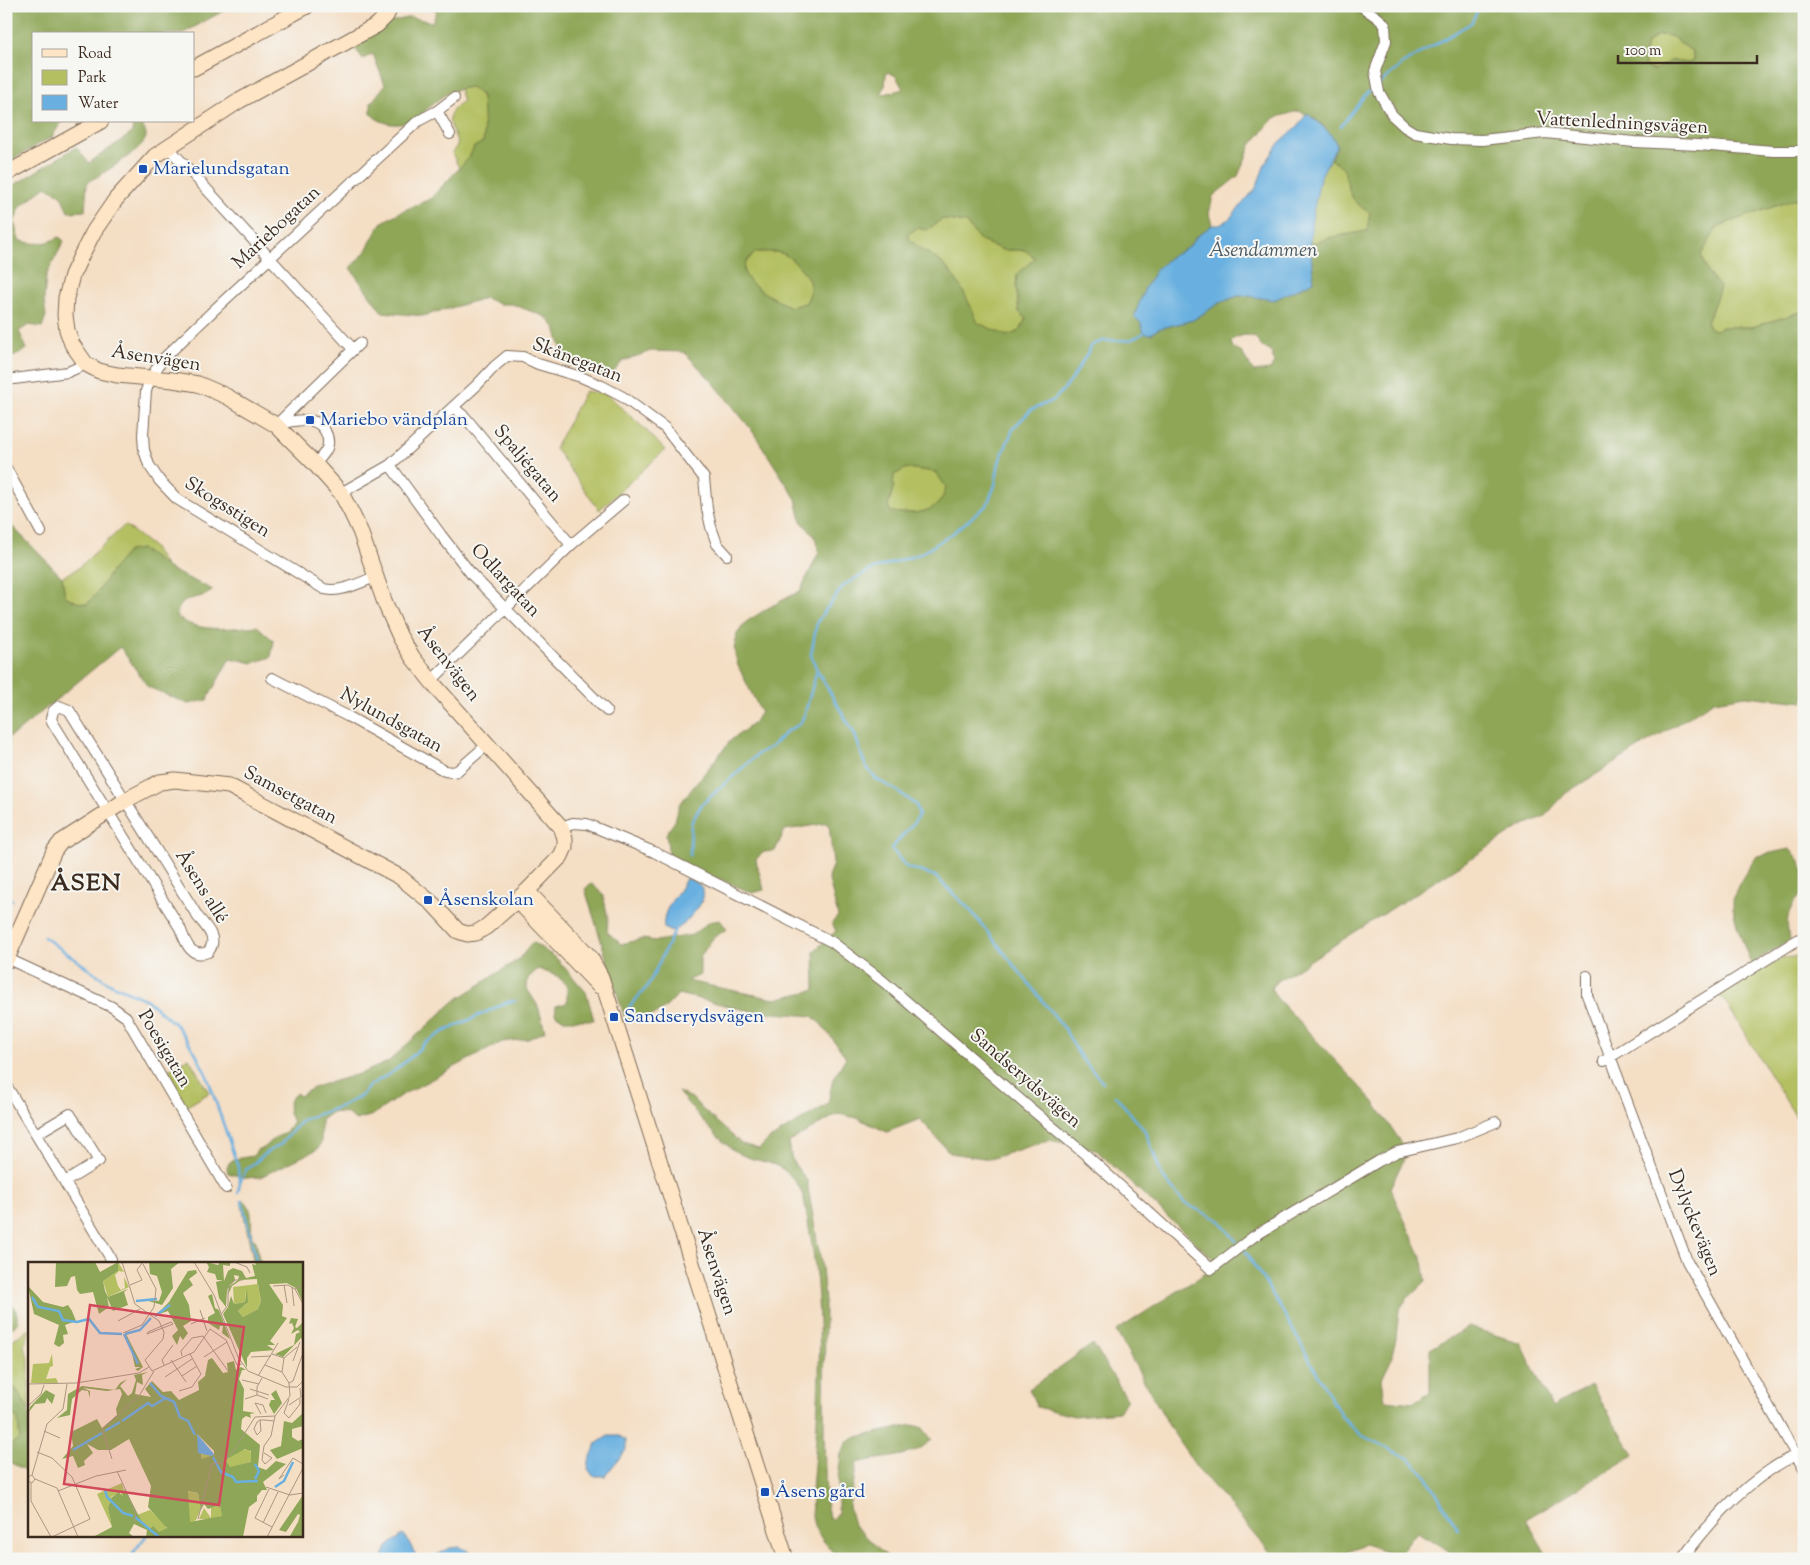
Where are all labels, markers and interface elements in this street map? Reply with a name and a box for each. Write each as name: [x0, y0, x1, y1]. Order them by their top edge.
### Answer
legend: [32, 32, 195, 122]
scale bar: [1618, 32, 1756, 64]
text: 100 m: [1625, 41, 1662, 62]
text: Road: [78, 44, 112, 65]
text: Park: [78, 68, 107, 89]
text: Water: [78, 94, 119, 115]
street label: Vattenledningsvägen: [1535, 106, 1709, 142]
place label: Marielundsgatan: [153, 156, 290, 183]
marker: Marielundsgatan: [137, 163, 149, 175]
street label: Mariebogatan: [227, 180, 327, 276]
water label: Åsendammen: [1208, 237, 1318, 266]
street label: Skånegatan: [528, 331, 626, 391]
street label: Åsenvägen: [109, 339, 203, 379]
place label: Mariebo vändplan: [320, 407, 468, 434]
marker: Mariebo vändplan: [304, 414, 316, 426]
street label: Spaljégatan: [486, 419, 568, 509]
street label: Skogsstigen: [179, 471, 275, 545]
street label: Odlargatan: [464, 538, 546, 624]
street label: Åsenvägen: [410, 620, 486, 708]
street label: Nylundsgatan: [335, 682, 447, 760]
street label: Samsetgatan: [238, 760, 342, 832]
street label: Åsens allé: [168, 845, 234, 929]
district label: ÅSEN: [50, 867, 122, 901]
place label: Åsenskolan: [438, 887, 534, 914]
marker: Åsenskolan: [422, 894, 434, 906]
place label: Sandserydsvägen: [624, 1004, 764, 1031]
street label: Poesigatan: [130, 1005, 198, 1093]
marker: Sandserydsvägen: [608, 1011, 620, 1023]
street label: Sandserydsvägen: [963, 1023, 1087, 1135]
street label: Dylyckevägen: [1660, 1165, 1728, 1281]
street label: Åsenvägen: [689, 1225, 743, 1319]
inset map: [28, 1262, 302, 1538]
place label: Åsens gård: [775, 1479, 865, 1506]
marker: Åsens gård: [759, 1486, 771, 1498]

